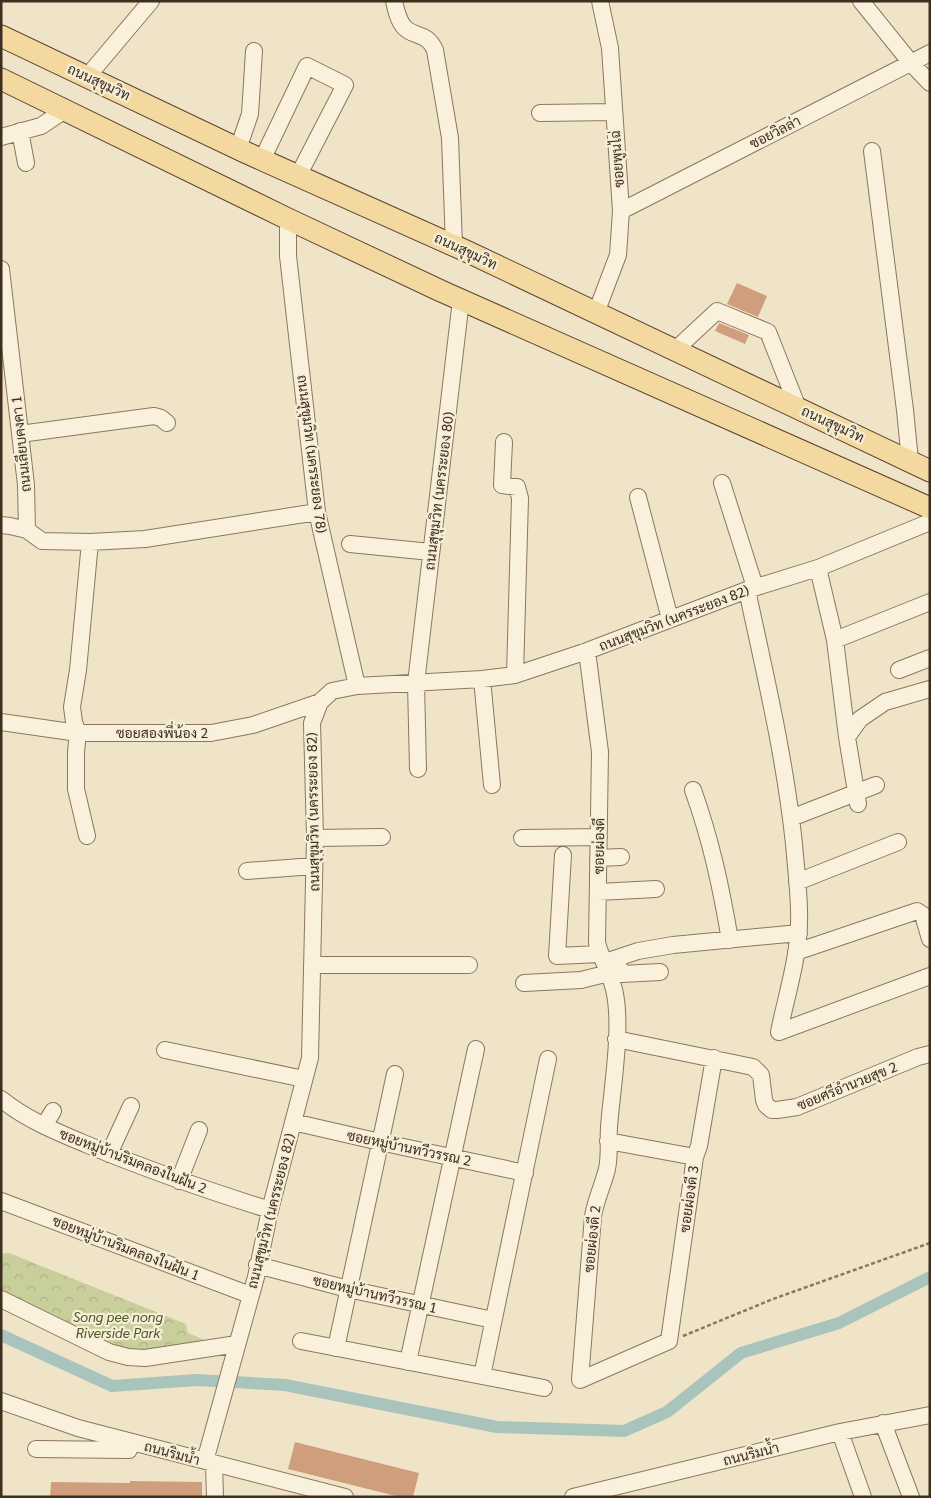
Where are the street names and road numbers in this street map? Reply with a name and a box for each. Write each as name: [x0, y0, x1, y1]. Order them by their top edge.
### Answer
street label: ถนนสุขุมวิท: [64, 59, 134, 105]
street label: ซอยวิลล่า: [746, 111, 803, 152]
street label: ซอยพูนไฉ่: [605, 130, 629, 188]
street label: ถนนสุขุมวิท: [431, 228, 501, 274]
street label: ถนนสุขุมวิท (นครระยอง 78): [292, 374, 332, 534]
street label: ถนนเลียบคงคา 1: [6, 395, 34, 493]
street label: ถนนสุขุมวิท: [798, 401, 868, 447]
street label: ถนนสุขุมวิท (นครระยอง 80): [419, 411, 459, 571]
street label: ถนนสุขุมวิท (นครระยอง 82): [596, 580, 752, 656]
street label: ซอยสองพี่น้อง 2: [116, 721, 208, 741]
street label: ถนนสุขุมวิท (นครระยอง 82): [302, 732, 324, 892]
street label: ซอยผ่องดี: [589, 818, 607, 874]
street label: ซอยศรีอำนวยสุข 2: [794, 1057, 900, 1115]
street label: ซอยหมู่บ้านริมคลองในฝัน 2: [56, 1124, 210, 1198]
street label: ซอยหมู่บ้านทวีวรรณ 2: [345, 1125, 473, 1171]
street label: ถนนสุขุมวิท (นครระยอง 82): [242, 1131, 300, 1291]
street label: ซอยผ่องดี 3: [674, 1164, 702, 1234]
street label: ซอยผ่องดี 2: [579, 1204, 604, 1273]
street label: ซอยหมู่บ้านริมคลองในฝัน 1: [49, 1211, 203, 1285]
street label: ซอยหมู่บ้านทวีวรรณ 1: [311, 1270, 439, 1318]
street label: ถนนริมน้ำ: [142, 1434, 203, 1468]
street label: ถนนริมน้ำ: [720, 1435, 781, 1469]

